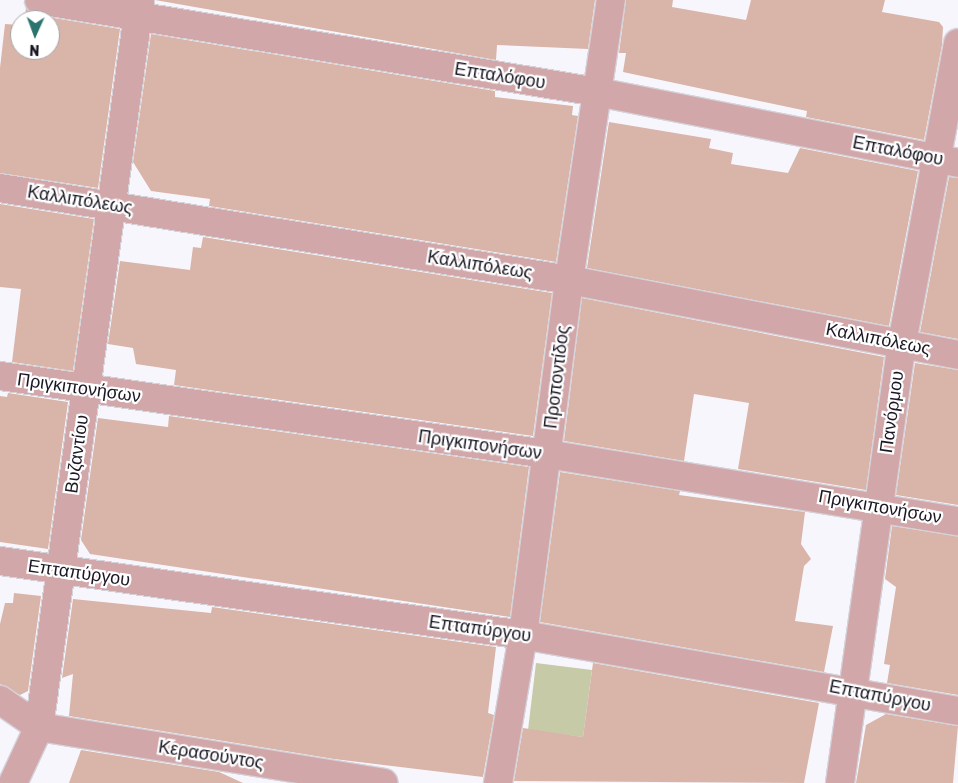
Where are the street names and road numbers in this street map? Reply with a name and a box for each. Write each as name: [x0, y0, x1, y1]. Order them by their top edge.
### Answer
street label: Επταλόφου: [453, 58, 547, 94]
street label: Επταλόφου: [851, 132, 945, 170]
street label: Καλλιπόλεως: [26, 181, 134, 219]
street label: Καλλιπόλεως: [426, 246, 534, 284]
street label: Καλλιπόλεως: [824, 318, 932, 360]
street label: Προποντίδος: [540, 324, 574, 430]
street label: Πριγκιπονήσων: [16, 369, 142, 407]
street label: Πανόρμου: [876, 369, 908, 455]
street label: Βυζαντίου: [61, 413, 93, 495]
street label: Πριγκιπονήσων: [417, 426, 543, 464]
street label: Πριγκιπονήσων: [817, 486, 943, 528]
street label: Επταπύργου: [26, 555, 132, 591]
street label: Επταπύργου: [427, 611, 533, 647]
street label: Επταπύργου: [827, 676, 933, 716]
street label: Κερασούντος: [157, 736, 265, 774]

